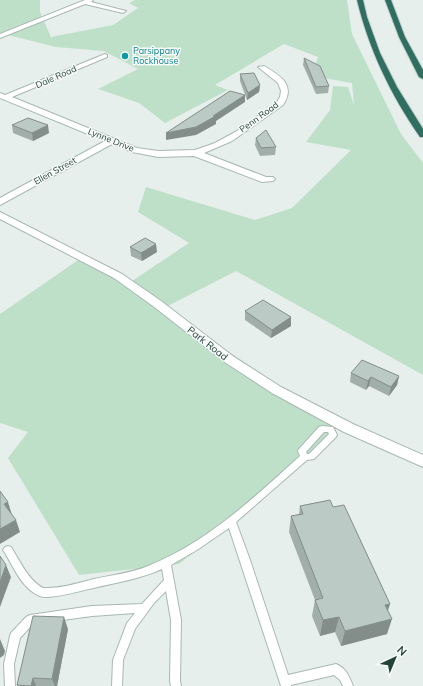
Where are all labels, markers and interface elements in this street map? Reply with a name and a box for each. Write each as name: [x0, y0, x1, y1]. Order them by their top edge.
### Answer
place label: Parsippany Rockhouse: [133, 45, 180, 66]
marker: Parsippany Rockhouse: [120, 51, 130, 61]
street label: Dale Road: [34, 63, 78, 90]
street label: Penn Road: [237, 99, 280, 134]
street label: Lynne Drive: [86, 125, 136, 155]
street label: Ellen Street: [32, 154, 78, 187]
street label: Park Road: [185, 323, 231, 363]
north arrow: [375, 638, 415, 678]
text: N: [394, 643, 410, 659]

